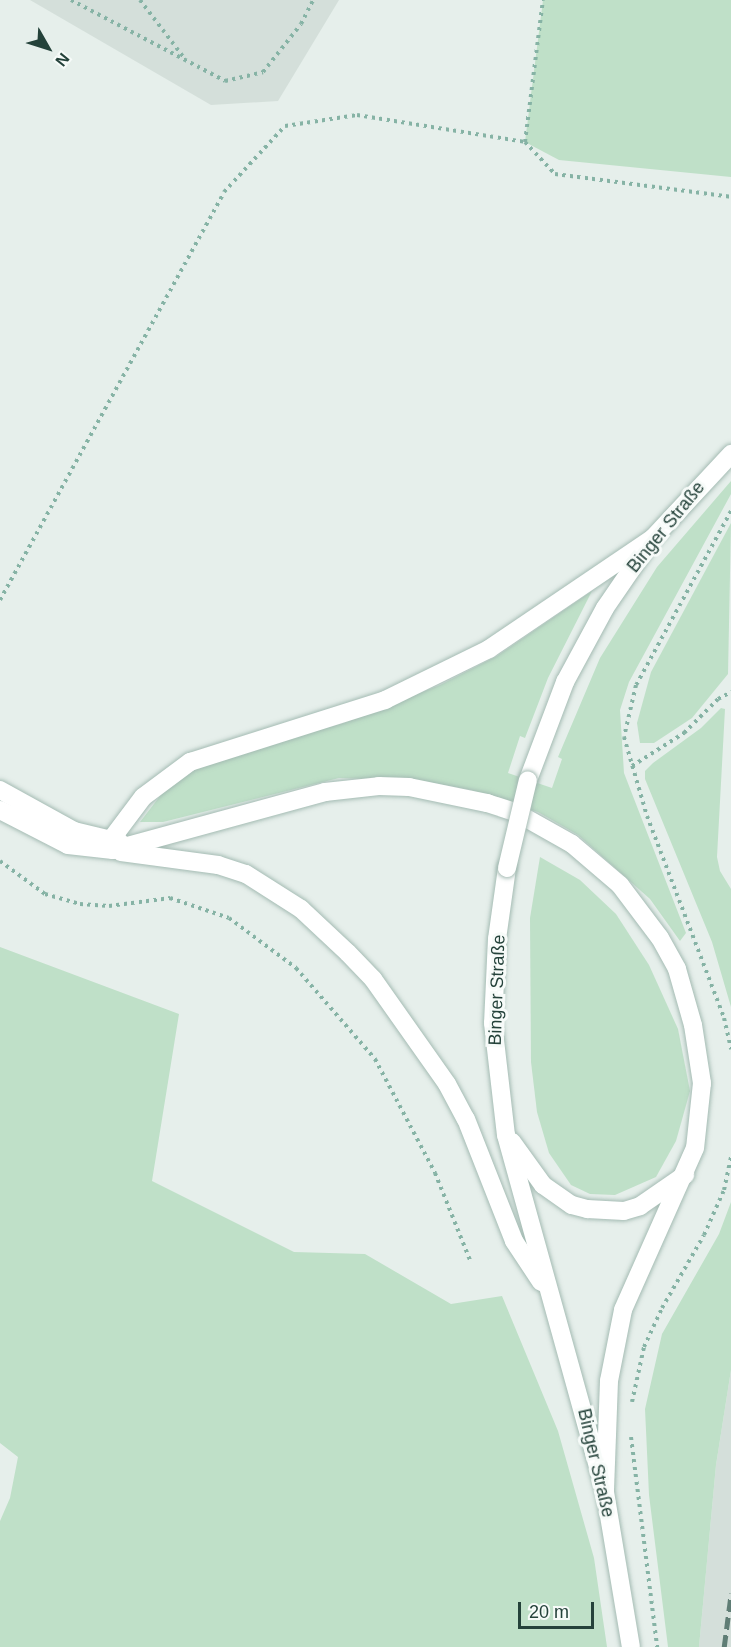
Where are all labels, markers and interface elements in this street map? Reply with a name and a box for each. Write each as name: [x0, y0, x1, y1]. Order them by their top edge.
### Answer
north arrow: [18, 18, 78, 78]
text: N: [52, 50, 73, 69]
street label: Binger Straße: [623, 477, 709, 577]
street label: Binger Straße: [484, 934, 510, 1046]
street label: Binger Straße: [573, 1406, 619, 1520]
scale bar: [521, 1590, 598, 1628]
text: 20 m: [529, 1602, 569, 1622]

